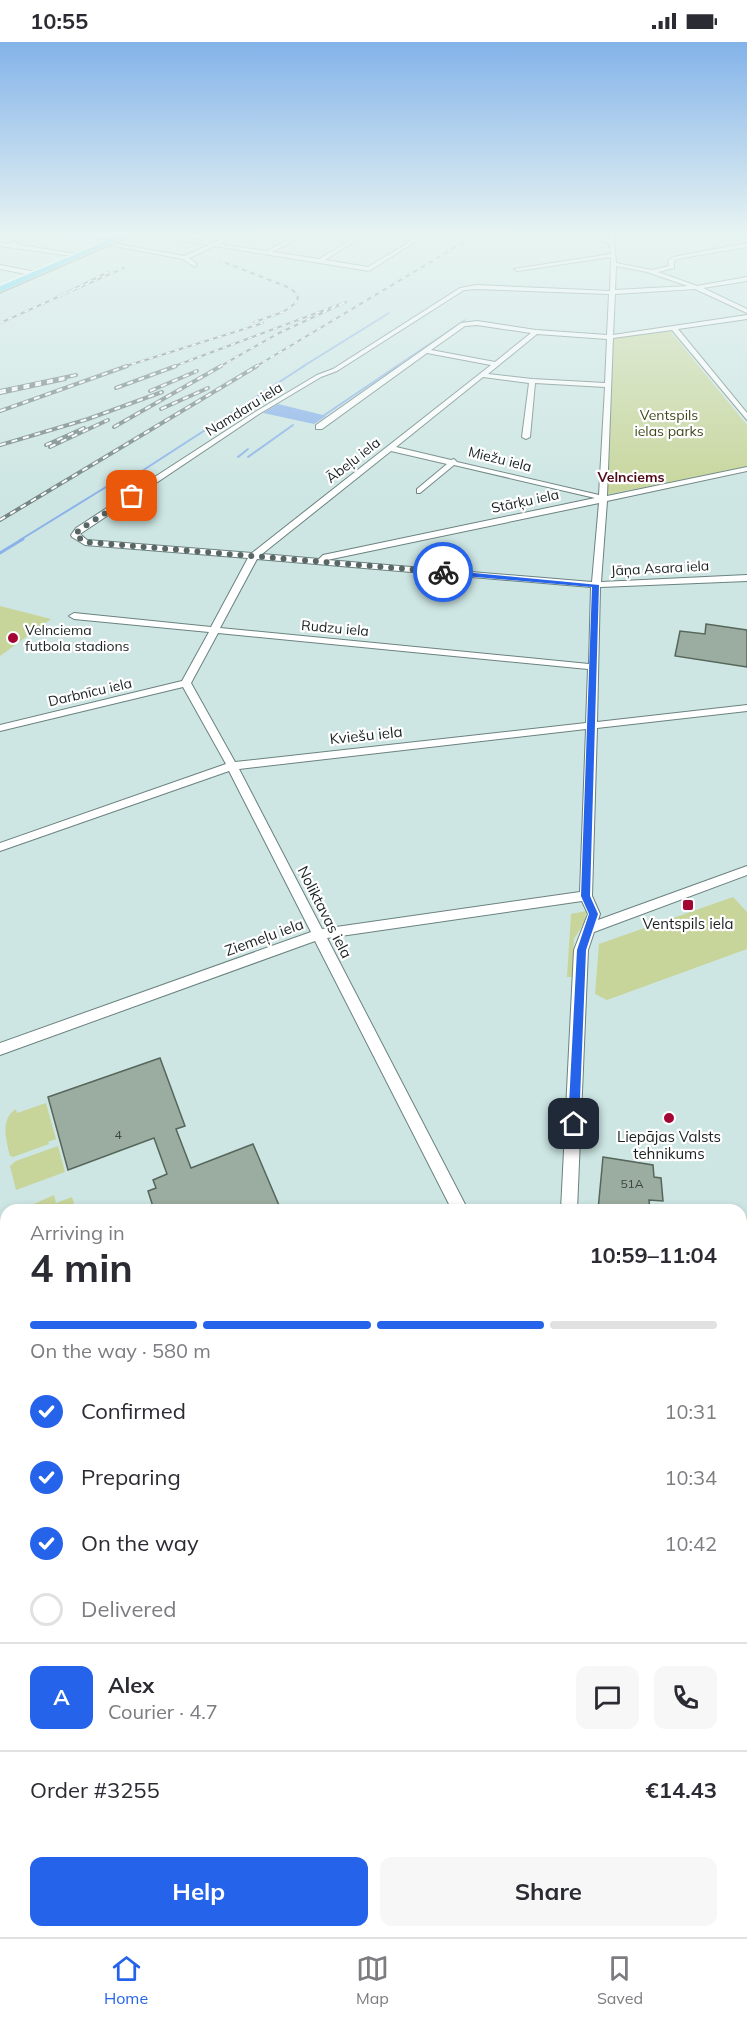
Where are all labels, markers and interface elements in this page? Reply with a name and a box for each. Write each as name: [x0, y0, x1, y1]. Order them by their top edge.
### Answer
text: 10:55: [30, 7, 88, 35]
street label: Namdaru iela: [202, 378, 286, 440]
park label: Ventspils ielas parks: [634, 406, 704, 440]
street label: Ābeļu iela: [322, 433, 384, 487]
street label: Miežu iela: [466, 442, 534, 476]
district label: Velnciems: [597, 468, 664, 486]
pin: [106, 470, 157, 521]
icon: bag: [115, 479, 148, 512]
street label: Stārķu iela: [490, 485, 560, 517]
courier: [413, 542, 473, 602]
icon: bike: [427, 556, 460, 589]
street label: Jāņa Asara iela: [610, 556, 710, 580]
street label: Rudzu iela: [300, 616, 370, 640]
place label: Velnciema futbola stadions: [25, 621, 130, 655]
marker: Velnciema futbola stadions: [6, 631, 20, 645]
street label: Darbnīcu iela: [46, 674, 134, 710]
street label: Kviešu iela: [329, 722, 403, 748]
street label: Noliktavas iela: [294, 863, 356, 961]
marker: Ventspils iela: [681, 898, 695, 912]
street label: Ziemeļu iela: [222, 914, 306, 960]
place label: Ventspils iela: [642, 914, 734, 933]
pin: [548, 1098, 599, 1149]
icon: home: [557, 1107, 590, 1140]
marker: Liepājas Valsts tehnikums: [662, 1111, 676, 1125]
house number: 4: [114, 1127, 122, 1142]
place label: Liepājas Valsts tehnikums: [617, 1127, 721, 1163]
house number: 51A: [620, 1176, 644, 1191]
text: Arriving in: [30, 1220, 125, 1245]
text: 10:59–11:04: [589, 1241, 717, 1269]
text: 4 min: [30, 1243, 133, 1292]
text: On the way · 580 m: [30, 1338, 211, 1363]
icon: check: [30, 1395, 63, 1428]
text: Confirmed: [81, 1397, 186, 1425]
text: 10:31: [664, 1399, 717, 1424]
icon: check: [30, 1461, 63, 1494]
text: Preparing: [81, 1463, 181, 1491]
text: 10:34: [664, 1465, 717, 1490]
icon: check: [30, 1527, 63, 1560]
text: On the way: [81, 1529, 199, 1557]
text: 10:42: [664, 1531, 717, 1556]
text: Delivered: [81, 1595, 176, 1623]
button: chat: [576, 1666, 639, 1729]
button: phone: [654, 1666, 717, 1729]
text: Alex: [108, 1671, 154, 1699]
text: A: [53, 1683, 70, 1711]
text: Courier · 4.7: [108, 1699, 218, 1724]
text: Order #3255: [30, 1776, 160, 1804]
text: €14.43: [646, 1776, 717, 1804]
button: Help: [30, 1857, 368, 1926]
button: Share: [380, 1857, 717, 1926]
tab: Home: [104, 1952, 148, 2008]
tab: Map: [356, 1952, 389, 2008]
tab: Saved: [597, 1952, 643, 2008]

